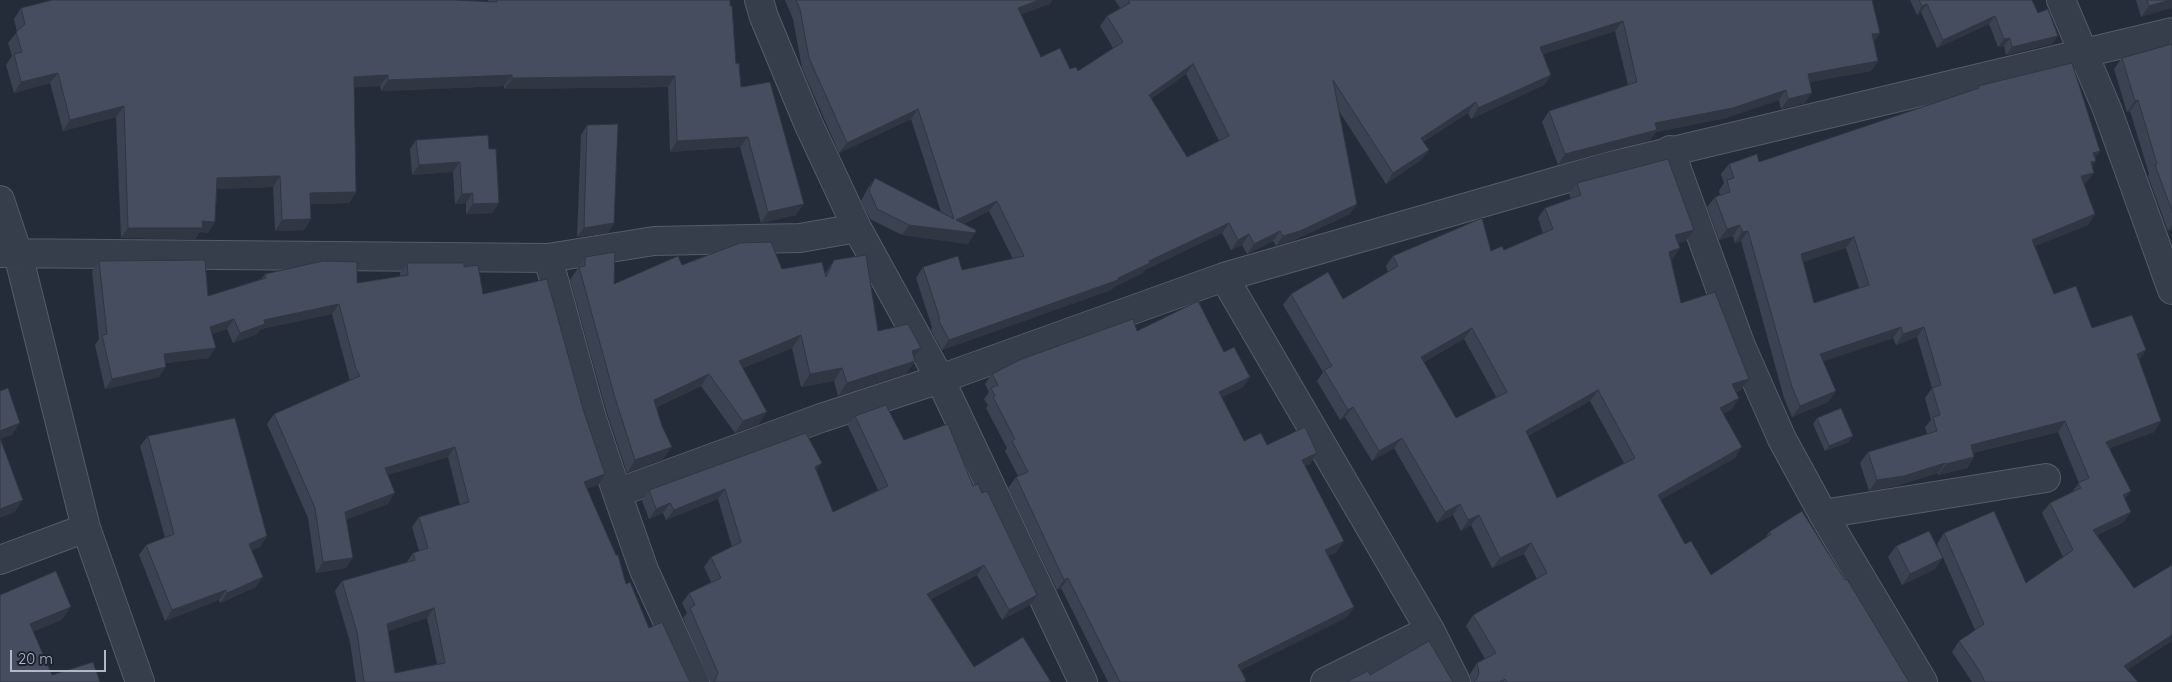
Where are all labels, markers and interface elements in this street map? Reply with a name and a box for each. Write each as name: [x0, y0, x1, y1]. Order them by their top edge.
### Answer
scale bar: [12, 640, 109, 672]
text: 20 m: [18, 649, 53, 668]

